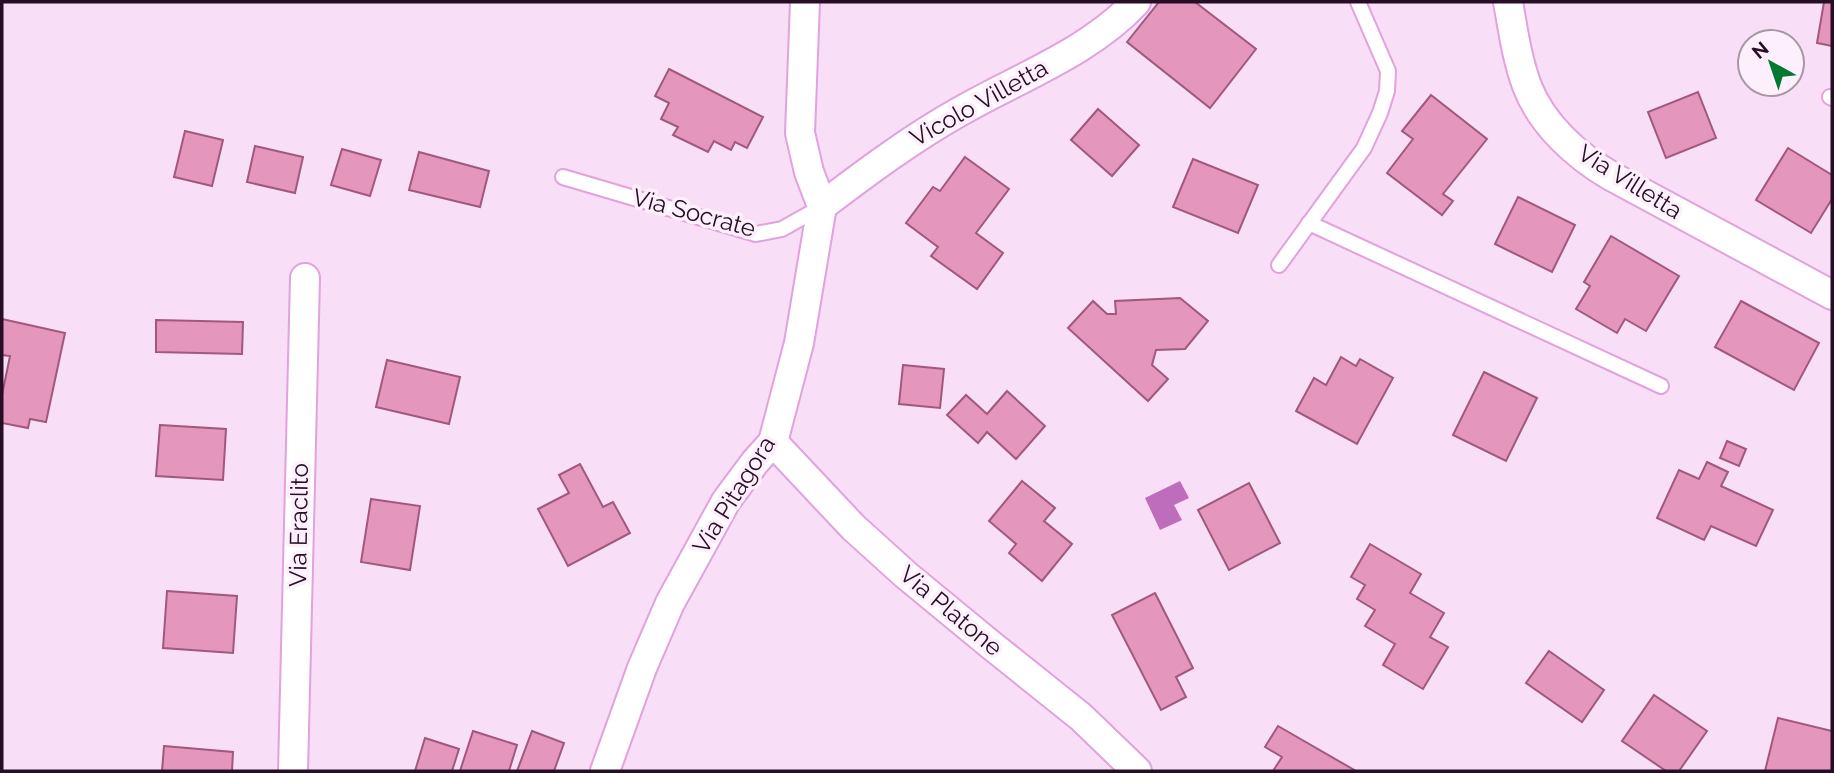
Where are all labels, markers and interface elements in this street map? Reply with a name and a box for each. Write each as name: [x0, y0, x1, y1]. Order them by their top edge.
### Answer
north arrow: [1736, 28, 1806, 98]
text: N: [1747, 37, 1773, 63]
street label: Vicolo Villetta: [905, 53, 1053, 152]
street label: Via Villetta: [1573, 138, 1688, 225]
street label: Via Socrate: [630, 182, 759, 243]
street label: Via Pitagora: [686, 431, 781, 559]
street label: Via Eraclito: [283, 463, 314, 587]
street label: Via Platone: [894, 559, 1009, 662]

